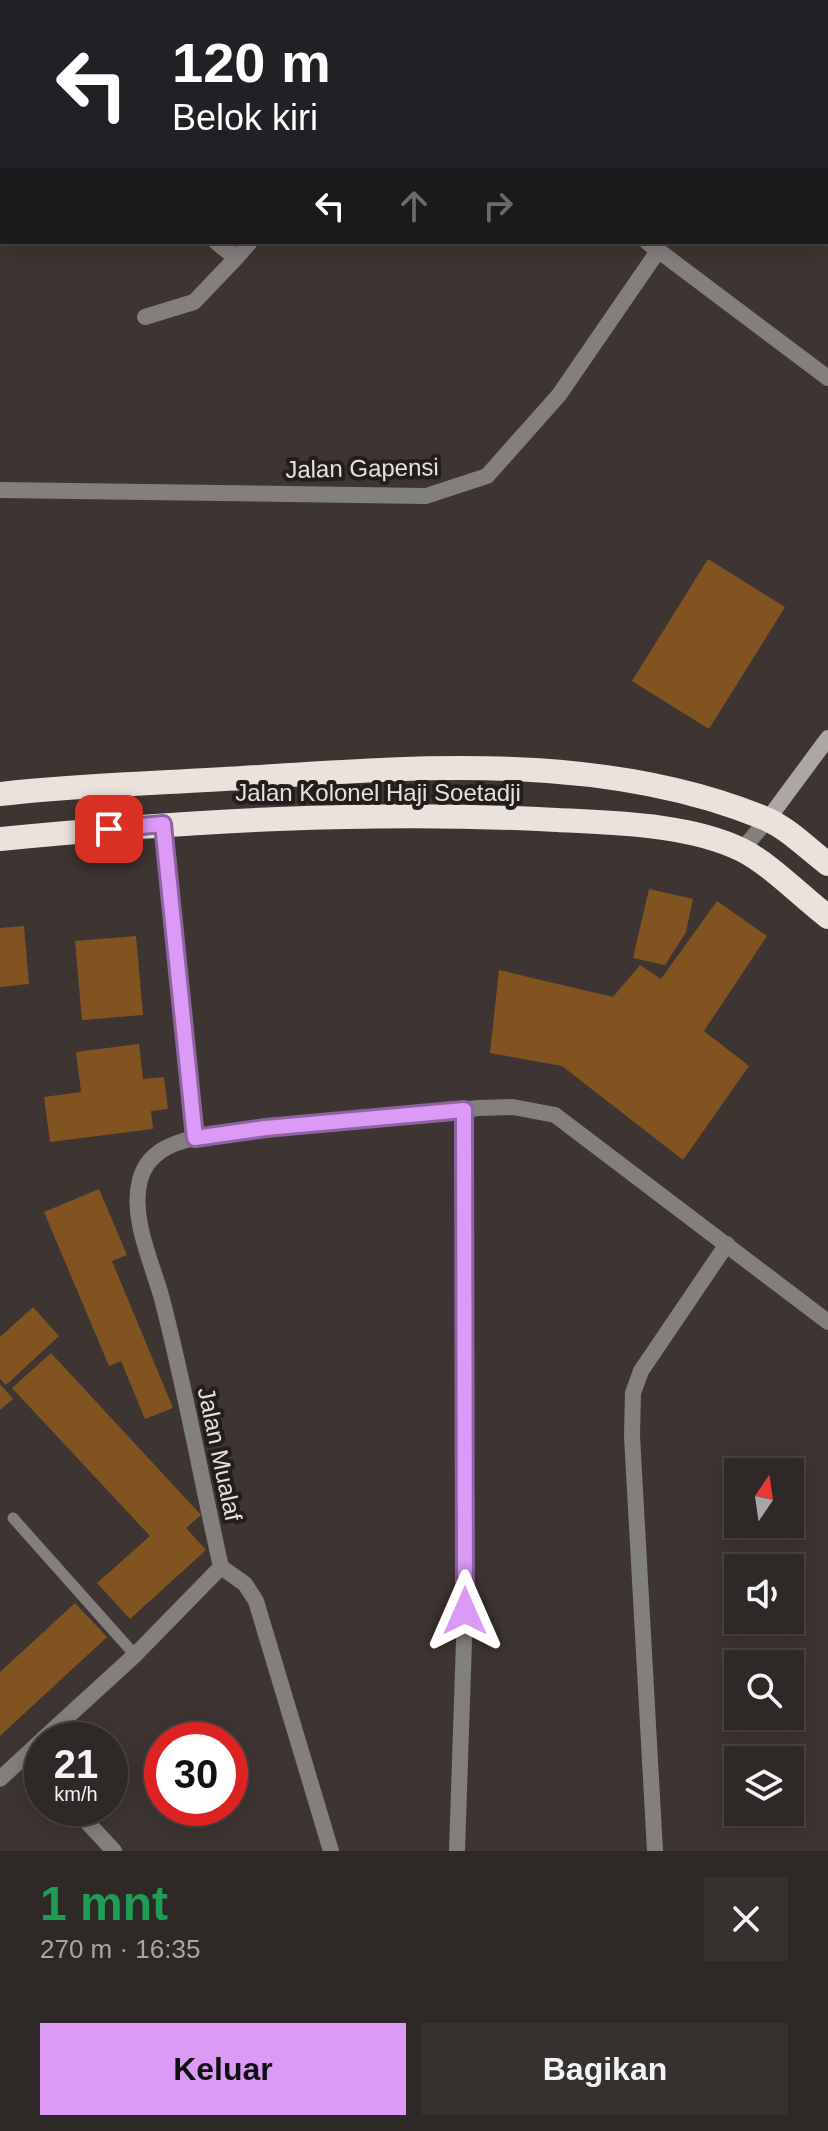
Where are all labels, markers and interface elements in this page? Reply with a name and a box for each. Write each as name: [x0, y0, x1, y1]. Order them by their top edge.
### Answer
text: 120 m: [172, 31, 331, 94]
icon: left: [40, 32, 144, 136]
text: Belok kiri: [172, 97, 318, 138]
icon: left: [308, 184, 352, 228]
icon: ahead: [392, 184, 436, 228]
icon: right: [476, 184, 520, 228]
street label: Jalan Gapensi: [285, 453, 439, 483]
street label: Jalan Kolonel Haji Soetadji: [235, 779, 521, 806]
pin: [75, 795, 143, 863]
icon: arrive: [87, 807, 131, 851]
street label: Jalan Mualaf: [193, 1385, 247, 1524]
north arrow: [724, 1458, 804, 1538]
map controls: [724, 1458, 804, 1826]
button: sound: [724, 1554, 804, 1634]
position arrow: [423, 1569, 507, 1653]
button: search: [724, 1650, 804, 1730]
speed limit sign: 30: [144, 1722, 248, 1826]
text: 21: [54, 1742, 98, 1786]
button: layers: [724, 1746, 804, 1826]
text: km/h: [54, 1783, 98, 1805]
text: 1 mnt: [40, 1877, 168, 1930]
button: close: [704, 1877, 788, 1961]
text: 270 m · 16:35: [40, 1934, 200, 1964]
button: Keluar: [40, 2023, 406, 2115]
button: Bagikan: [422, 2023, 788, 2115]

